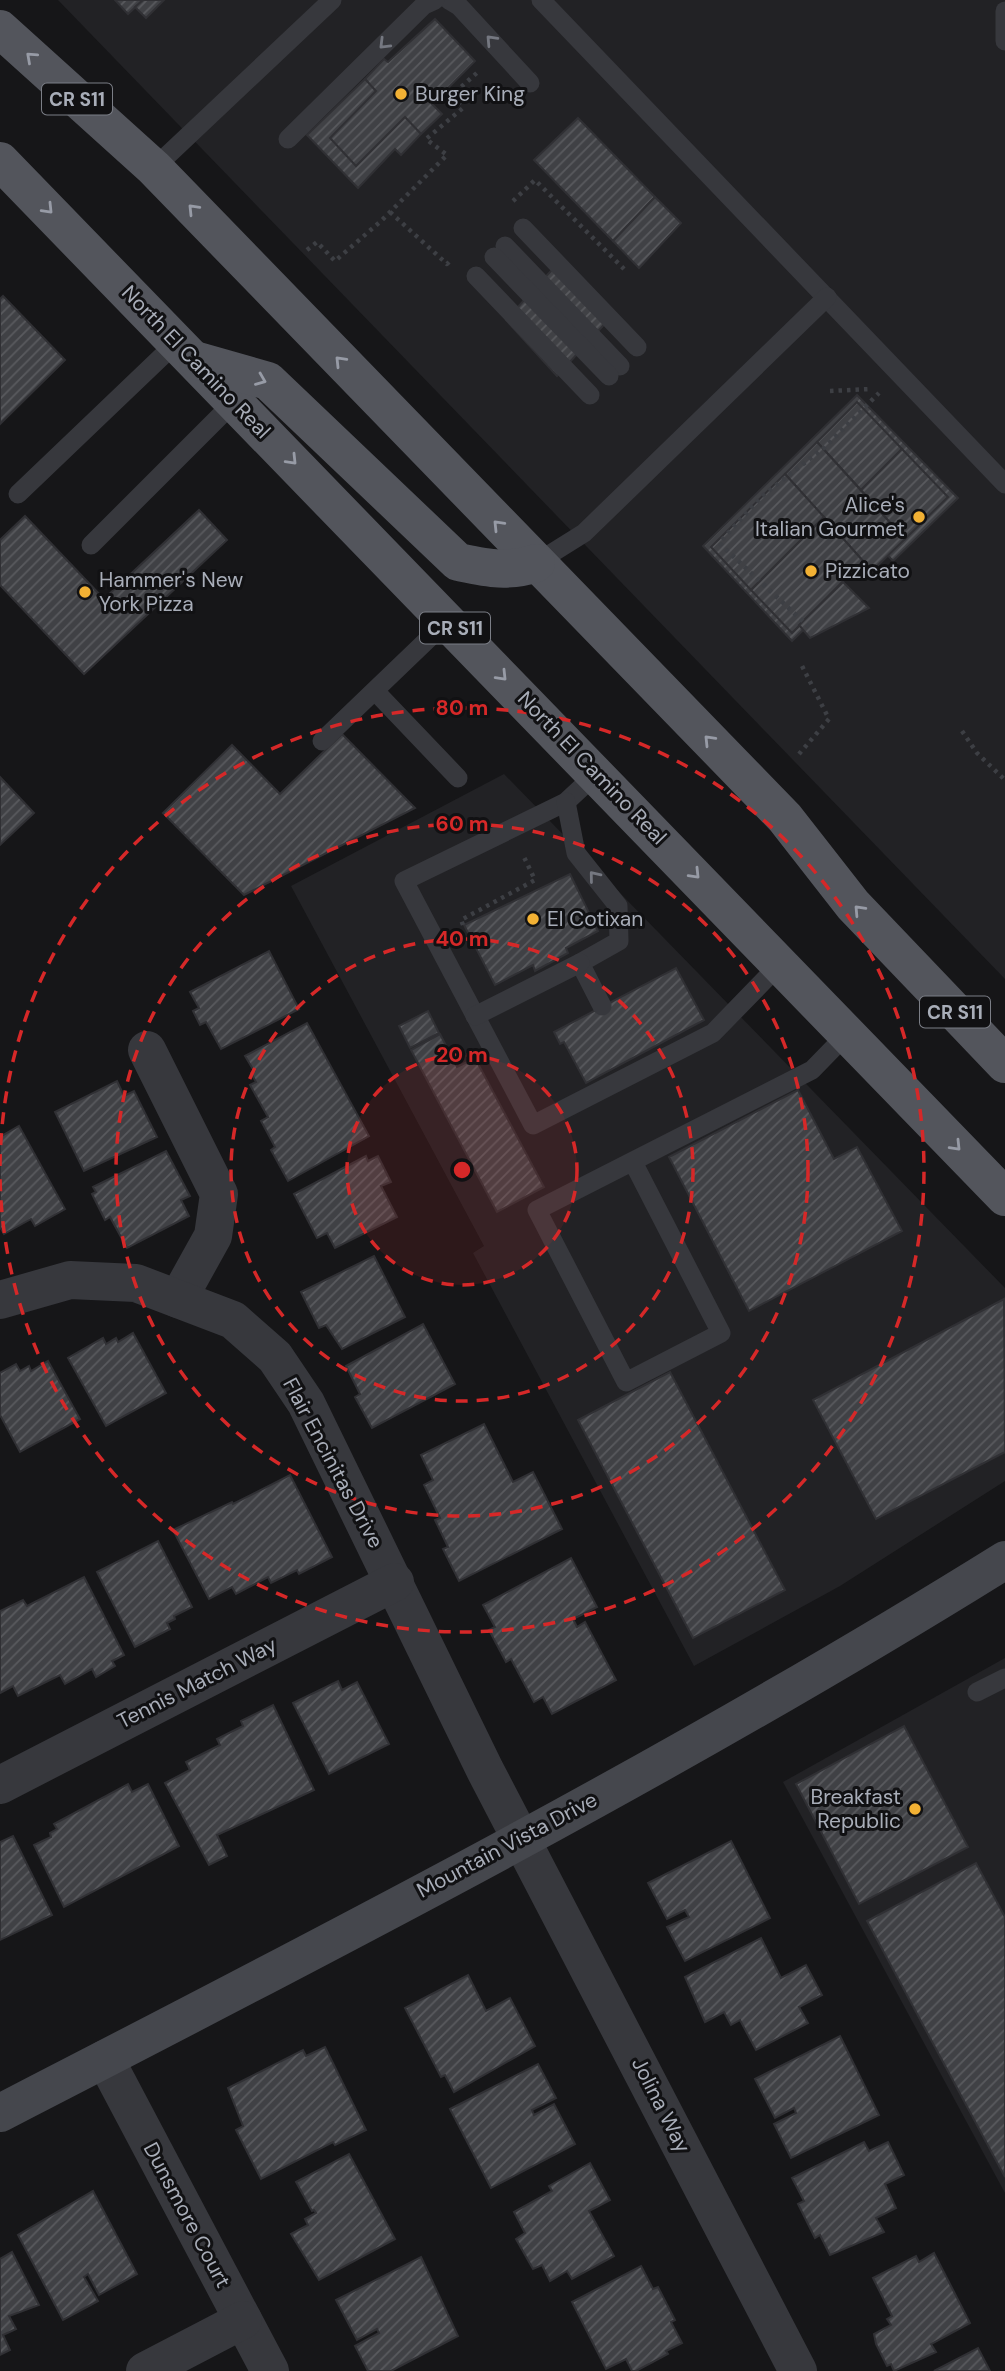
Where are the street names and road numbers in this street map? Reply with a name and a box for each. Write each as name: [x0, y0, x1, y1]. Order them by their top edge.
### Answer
road number: CR S11: [42, 83, 112, 114]
street label: North El Camino Real: [115, 279, 277, 445]
road number: CR S11: [420, 612, 490, 643]
street label: North El Camino Real: [511, 685, 673, 851]
road number: CR S11: [920, 996, 990, 1028]
street label: Flair Encinitas Drive: [276, 1373, 390, 1553]
street label: Tennis Match Way: [112, 1631, 282, 1735]
street label: Mountain Vista Drive: [412, 1786, 602, 1904]
street label: Jolina Way: [625, 2052, 697, 2158]
street label: Dunsmore Court: [137, 2137, 237, 2293]

